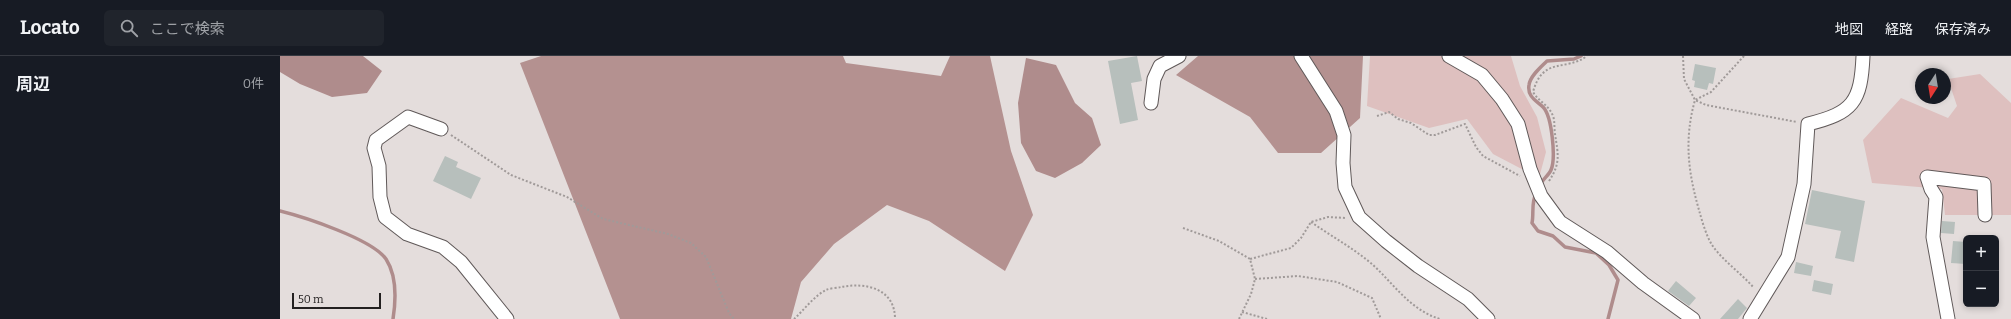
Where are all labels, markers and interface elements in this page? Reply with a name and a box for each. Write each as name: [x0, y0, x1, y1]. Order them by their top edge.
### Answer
search box: [104, 10, 384, 46]
text: Locato: [20, 16, 80, 39]
icon: search: [118, 17, 140, 39]
text: ここで検索: [150, 20, 225, 38]
text: 地図: [1835, 21, 1863, 38]
text: 経路: [1885, 21, 1913, 38]
text: 保存済み: [1935, 21, 1991, 38]
north arrow: [1915, 68, 1951, 104]
text: 周辺: [16, 74, 50, 95]
text: 0件: [243, 76, 264, 91]
map controls: [1963, 235, 1999, 307]
button: +: [1963, 235, 1999, 271]
button: −: [1963, 271, 1999, 307]
scale bar: [292, 291, 381, 310]
text: 50 m: [298, 293, 324, 306]

